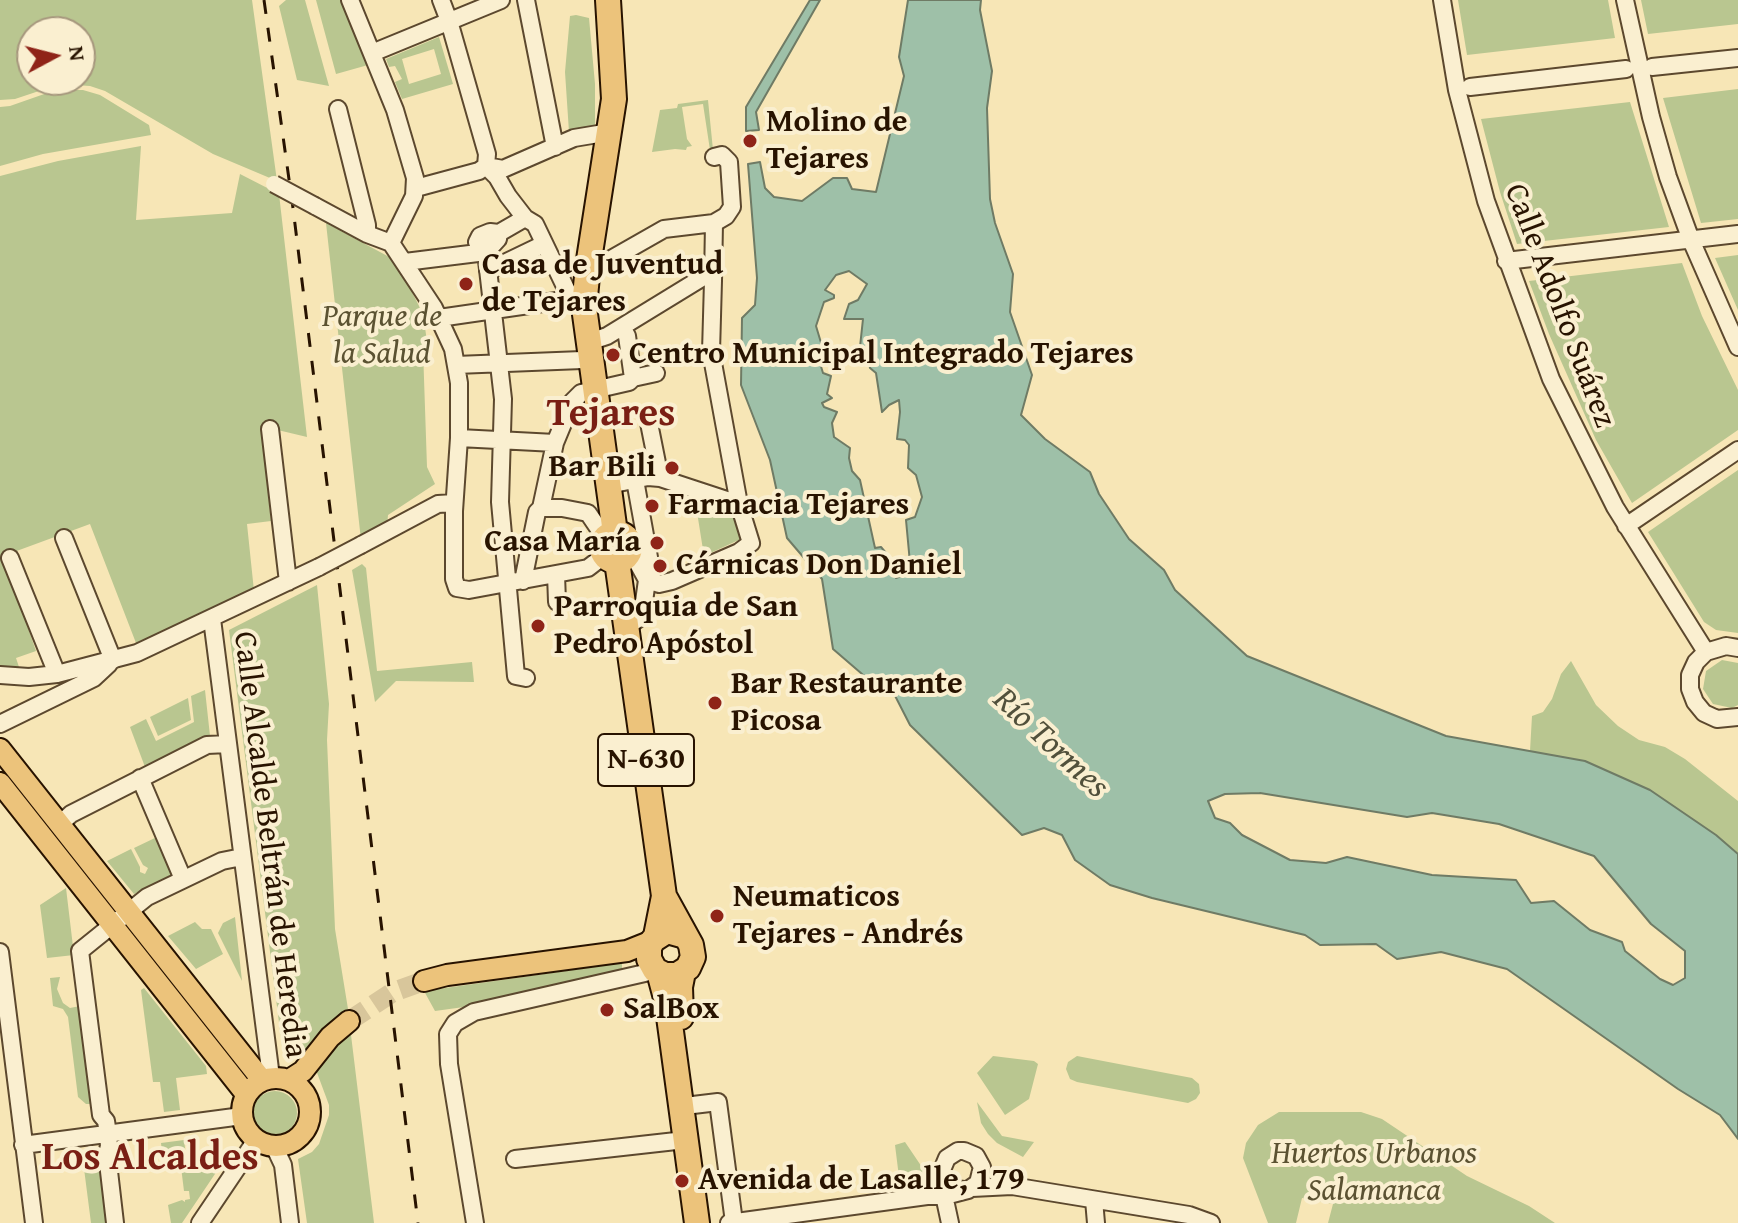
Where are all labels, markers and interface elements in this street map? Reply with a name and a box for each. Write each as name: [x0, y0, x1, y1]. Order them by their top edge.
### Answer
north arrow: [16, 16, 96, 96]
text: N: [61, 44, 95, 63]
place label: Molino de Tejares: [766, 104, 907, 179]
marker: Molino de Tejares: [741, 132, 759, 150]
street label: Calle Adolfo Suárez: [1495, 179, 1623, 433]
place label: Casa de Juventud de Tejares: [482, 247, 723, 322]
marker: Casa de Juventud de Tejares: [457, 275, 475, 293]
park label: Parque de la Salud: [322, 299, 442, 374]
place label: Centro Municipal Integrado Tejares: [629, 336, 1134, 374]
marker: Centro Municipal Integrado Tejares: [604, 346, 622, 364]
district label: Tejares: [547, 391, 675, 439]
place label: Bar Bili: [549, 449, 656, 487]
marker: Bar Bili: [663, 459, 681, 477]
place label: Farmacia Tejares: [668, 487, 909, 525]
marker: Farmacia Tejares: [643, 497, 661, 515]
place label: Casa María: [484, 524, 641, 562]
marker: Casa María: [648, 534, 666, 552]
place label: Cárnicas Don Daniel: [676, 547, 962, 585]
marker: Cárnicas Don Daniel: [651, 557, 669, 575]
place label: Parroquia de San Pedro Apóstol: [554, 589, 798, 664]
marker: Parroquia de San Pedro Apóstol: [529, 617, 547, 635]
street label: Calle Alcalde Beltrán de Heredia: [224, 630, 314, 1060]
place label: Bar Restaurante Picosa: [731, 666, 963, 741]
water label: Río Tormes: [984, 680, 1116, 808]
marker: Bar Restaurante Picosa: [706, 694, 724, 712]
road number: N-630: [598, 734, 694, 786]
place label: Neumaticos Tejares - Andrés: [733, 879, 964, 954]
marker: Neumaticos Tejares - Andrés: [708, 907, 726, 925]
place label: SalBox: [623, 991, 719, 1029]
marker: SalBox: [598, 1001, 616, 1019]
district label: Los Alcaldes: [41, 1135, 259, 1183]
park label: Huertos Urbanos Salamanca: [1271, 1136, 1477, 1211]
place label: Avenida de Lasalle, 179: [698, 1162, 1025, 1200]
marker: Avenida de Lasalle, 179: [673, 1172, 691, 1190]

